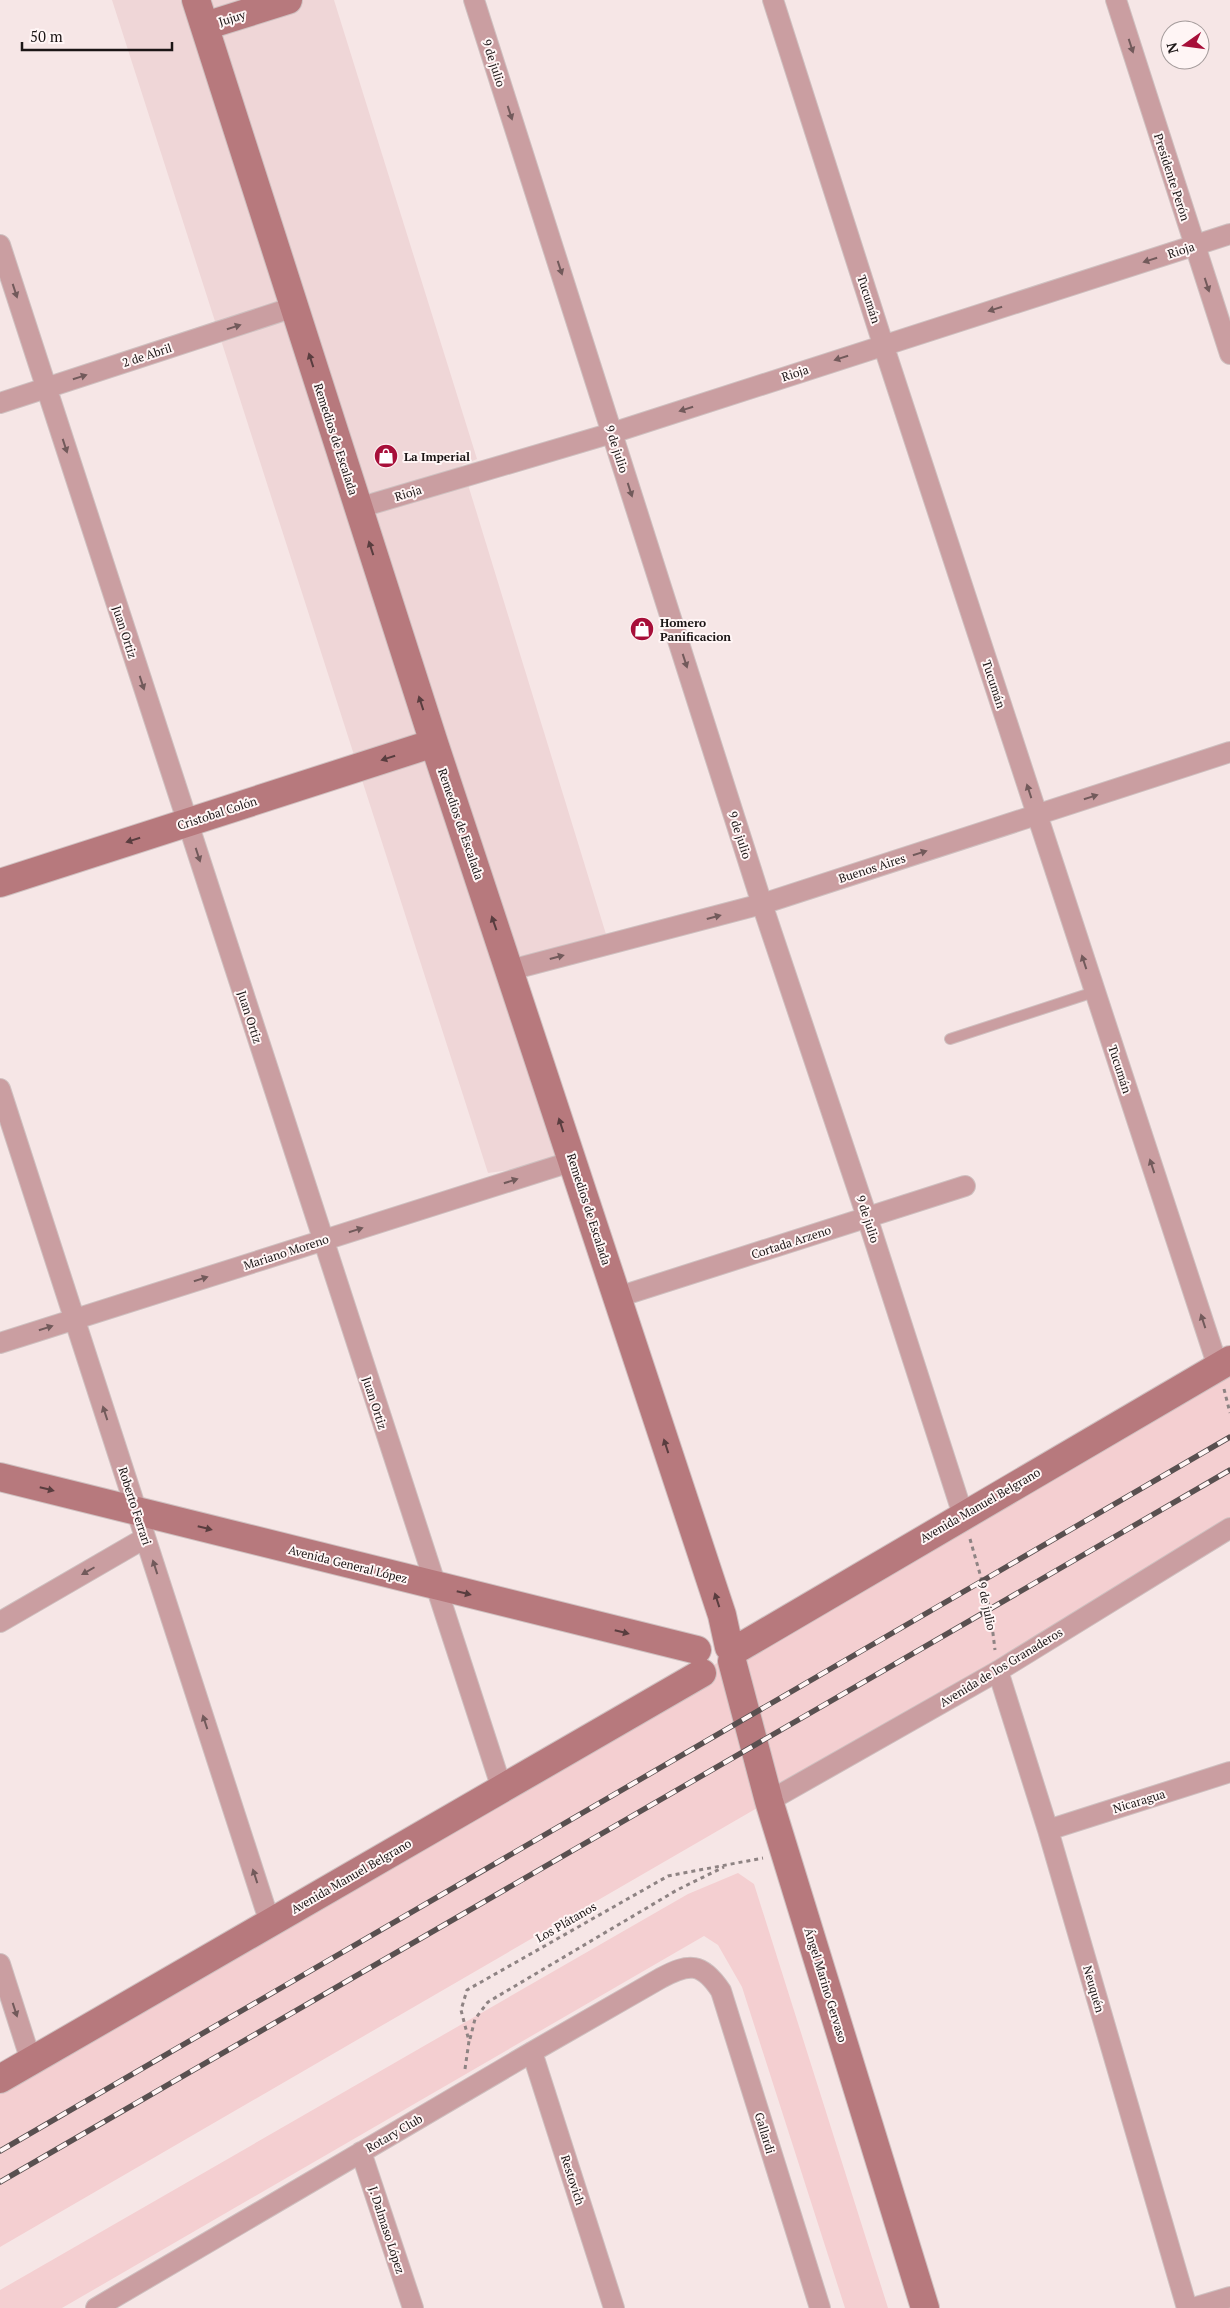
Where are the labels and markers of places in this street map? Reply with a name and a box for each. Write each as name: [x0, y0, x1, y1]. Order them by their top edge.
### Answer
shop icon: La Imperial: [373, 443, 399, 469]
place label: La Imperial: [404, 449, 470, 464]
place label: Homero Panificacion: [660, 615, 731, 644]
shop icon: Homero Panificacion: [629, 616, 655, 642]

